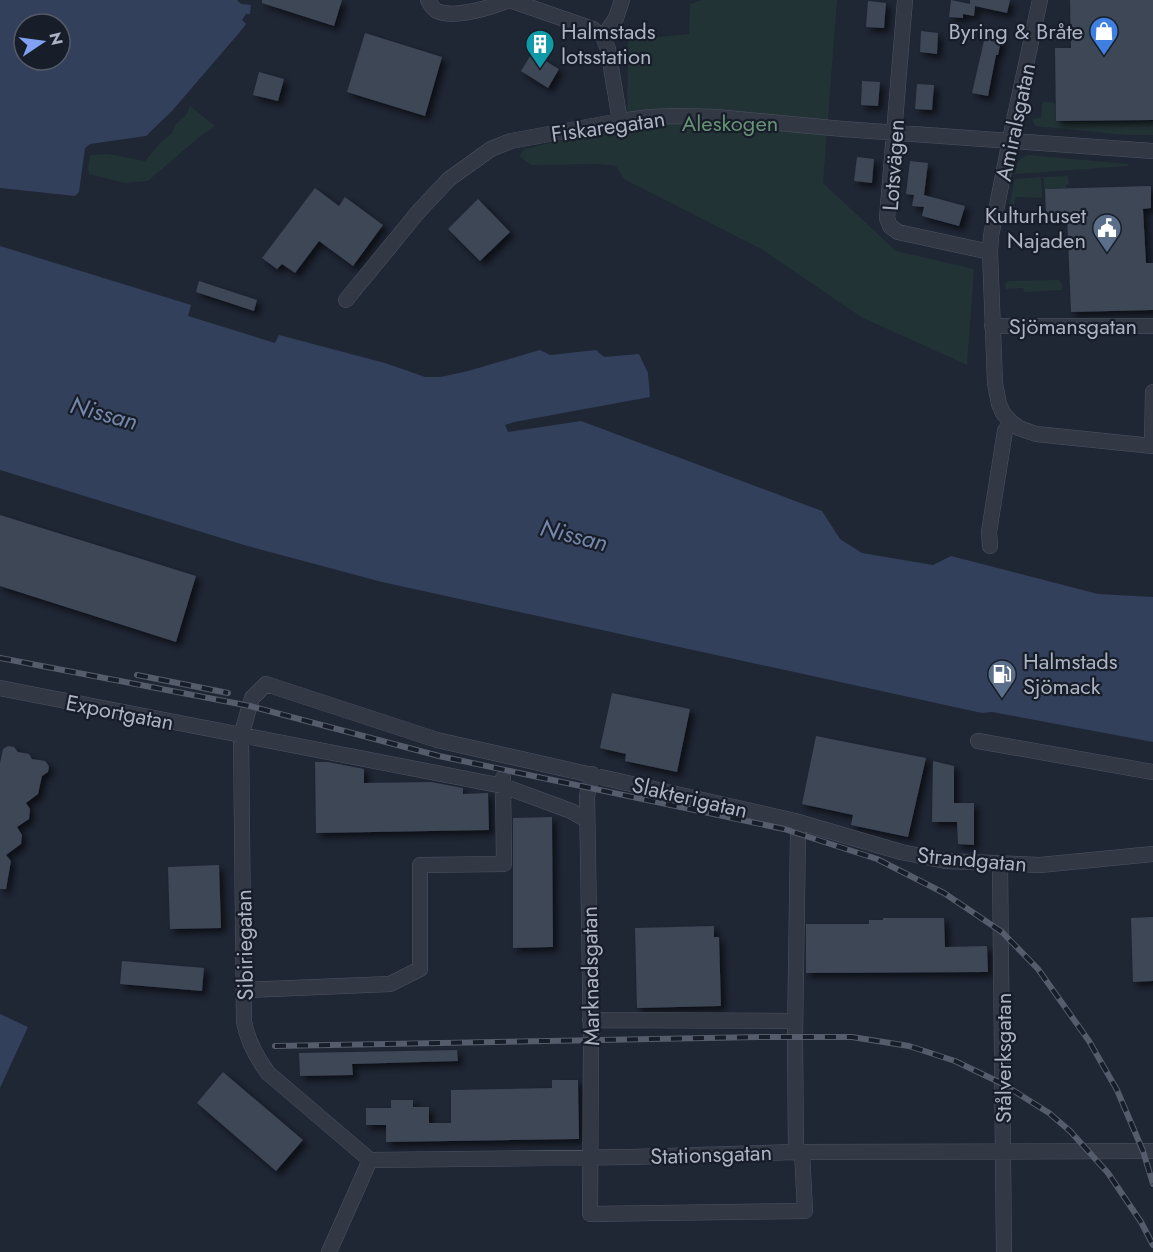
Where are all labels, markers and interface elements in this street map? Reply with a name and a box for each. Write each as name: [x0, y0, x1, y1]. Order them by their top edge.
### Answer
north arrow: [12, 12, 72, 72]
place label: Halmstads lotsstation: [561, 15, 656, 72]
place label: Byring & Bråte: [949, 15, 1083, 47]
shop icon: Byring & Bråte: [1088, 15, 1120, 57]
building icon: Halmstads lotsstation: [524, 28, 556, 70]
text: N: [43, 30, 69, 48]
street label: Amiralsgatan: [987, 60, 1043, 184]
street label: Fiskaregatan: [549, 102, 667, 150]
park label: Aleskogen: [682, 107, 778, 139]
street label: Lotsvägen: [874, 118, 912, 212]
place label: Kulturhuset Najaden: [985, 199, 1087, 256]
public building icon: Kulturhuset Najaden: [1091, 212, 1123, 254]
street label: Sjömansgatan: [1009, 310, 1137, 342]
water label: Nissan: [66, 387, 142, 439]
water label: Nissan: [537, 510, 611, 560]
place label: Halmstads Sjömack: [1023, 645, 1118, 702]
fuel station icon: Halmstads Sjömack: [986, 658, 1018, 700]
street label: Exportgatan: [63, 686, 177, 738]
street label: Slakterigatan: [629, 768, 751, 826]
street label: Strandgatan: [916, 838, 1028, 880]
street label: Sibiriegatan: [227, 889, 261, 1001]
street label: Marknadsgatan: [573, 906, 607, 1046]
street label: Stålverksgatan: [987, 993, 1019, 1123]
street label: Stationsgatan: [650, 1136, 772, 1172]

